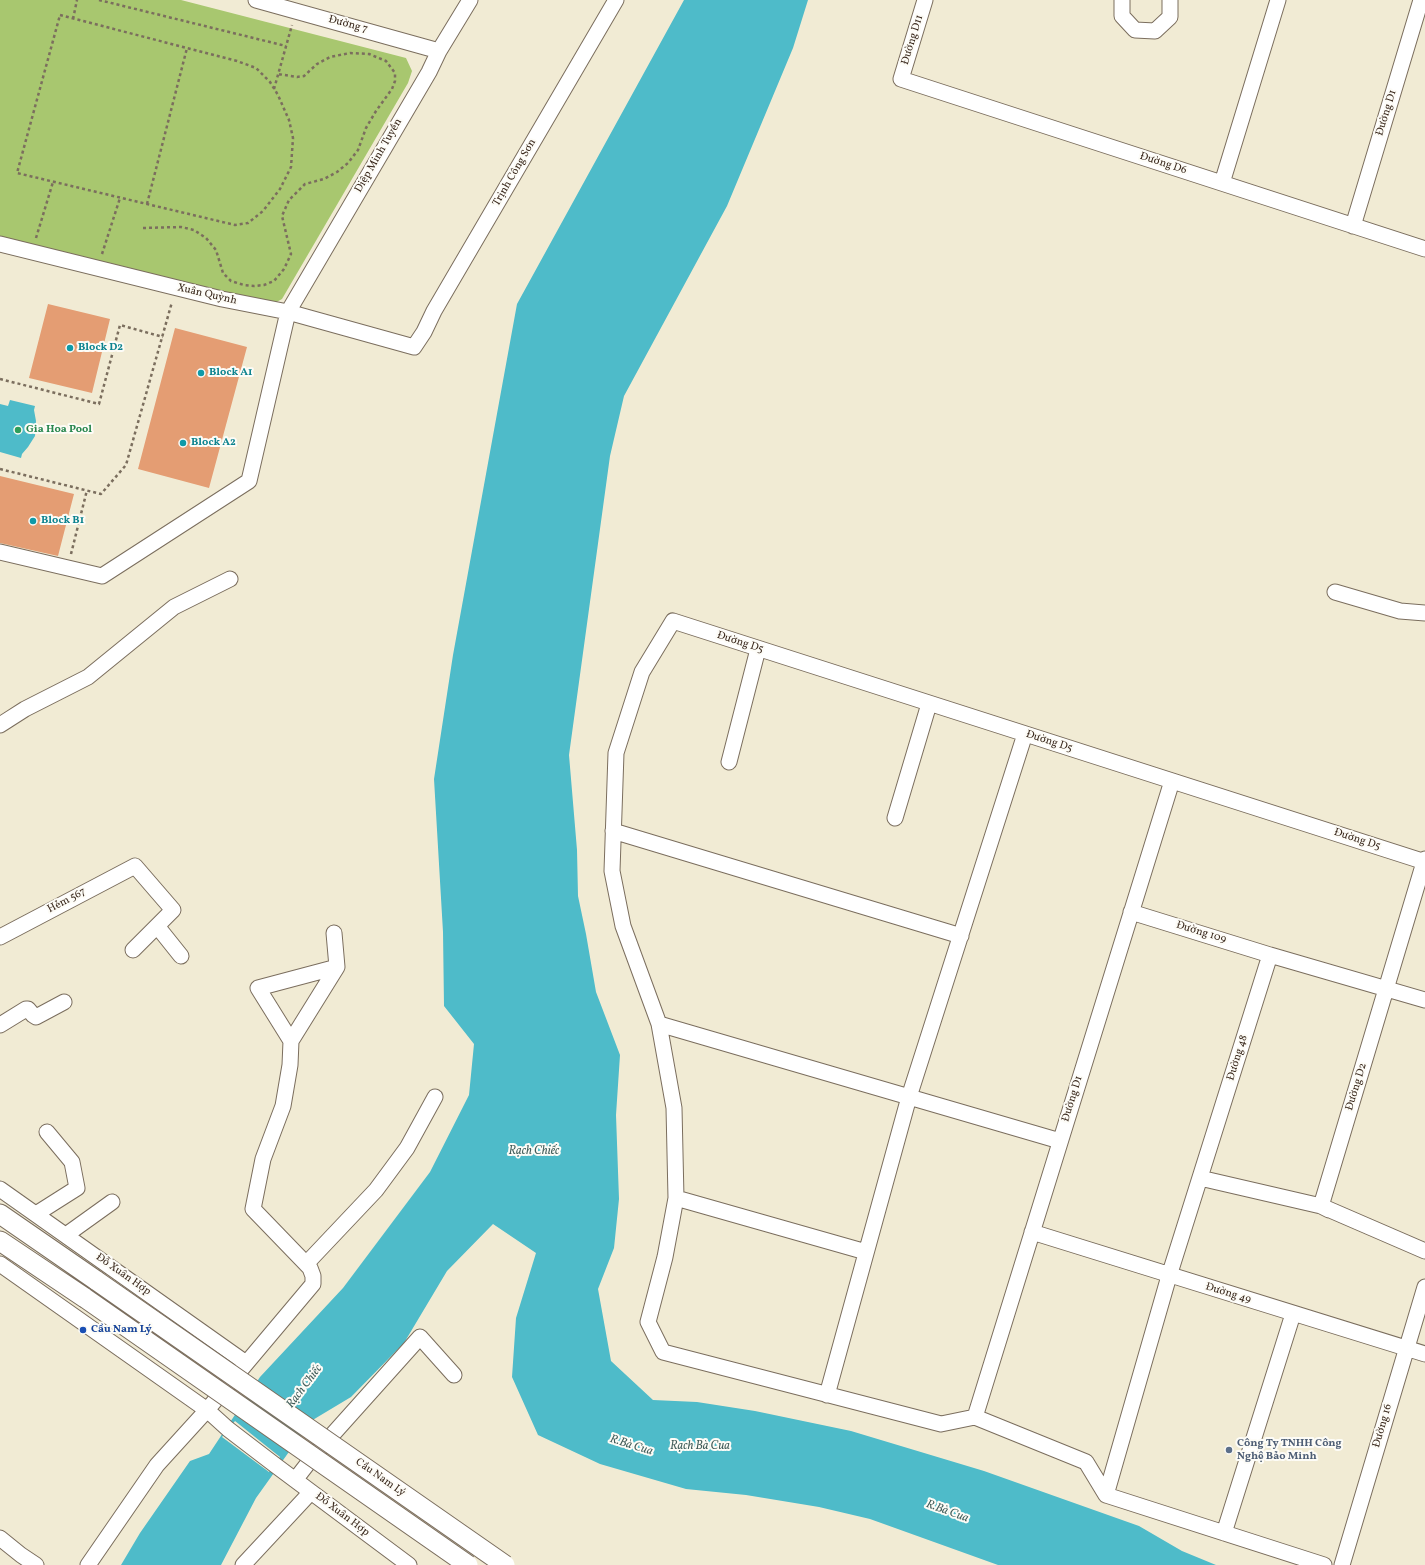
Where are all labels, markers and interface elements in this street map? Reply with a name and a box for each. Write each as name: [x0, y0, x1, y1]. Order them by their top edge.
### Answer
street label: Đường 7: [327, 13, 369, 37]
street label: Đường D11: [899, 13, 927, 67]
street label: Đường D1: [1374, 88, 1400, 138]
street label: Diệp Minh Tuyền: [352, 117, 406, 195]
street label: Trịnh Công Sơn: [490, 137, 540, 209]
street label: Đường D6: [1138, 150, 1188, 178]
street label: Xuân Quỳnh: [176, 282, 238, 308]
place label: Block D2: [78, 341, 123, 355]
marker: Block D2: [65, 343, 75, 353]
place label: Block A1: [209, 366, 253, 380]
marker: Block A1: [196, 368, 206, 378]
place label: Gia Hoa Pool: [26, 423, 92, 437]
marker: Gia Hoa Pool: [13, 425, 23, 435]
place label: Block A2: [191, 436, 236, 450]
marker: Block A2: [178, 438, 188, 448]
place label: Block B1: [41, 514, 84, 528]
marker: Block B1: [28, 516, 38, 526]
street label: Đường D5: [715, 629, 765, 657]
street label: Đường D5: [1024, 728, 1074, 756]
street label: Đường D5: [1332, 826, 1382, 854]
street label: Hẻm 567: [46, 885, 88, 917]
street label: Đường 109: [1174, 919, 1228, 947]
street label: Đường 48: [1225, 1034, 1251, 1082]
street label: Đường D2: [1344, 1062, 1370, 1112]
street label: Đường D1: [1060, 1074, 1086, 1124]
water label: Rạch Chiếc: [509, 1145, 559, 1159]
street label: Đỗ Xuân Hợp: [93, 1251, 153, 1299]
street label: Đường 49: [1204, 1281, 1252, 1307]
place label: Cầu Nam Lý: [91, 1323, 152, 1337]
marker: Cầu Nam Lý: [78, 1325, 88, 1335]
water label: Rạch Chiếc: [284, 1362, 326, 1412]
street label: Đường 16: [1370, 1403, 1396, 1449]
water label: R.Bà Cua: [608, 1433, 654, 1459]
place label: Công Ty TNHH Công Nghệ Bảo Minh: [1237, 1437, 1342, 1463]
water label: Rạch Bà Cua: [670, 1440, 730, 1454]
marker: Công Ty TNHH Công Nghệ Bảo Minh: [1224, 1445, 1234, 1455]
street label: Cầu Nam Lý: [352, 1456, 408, 1500]
street label: Đỗ Xuân Hợp: [312, 1490, 372, 1540]
water label: R.Bà Cua: [924, 1498, 970, 1526]

